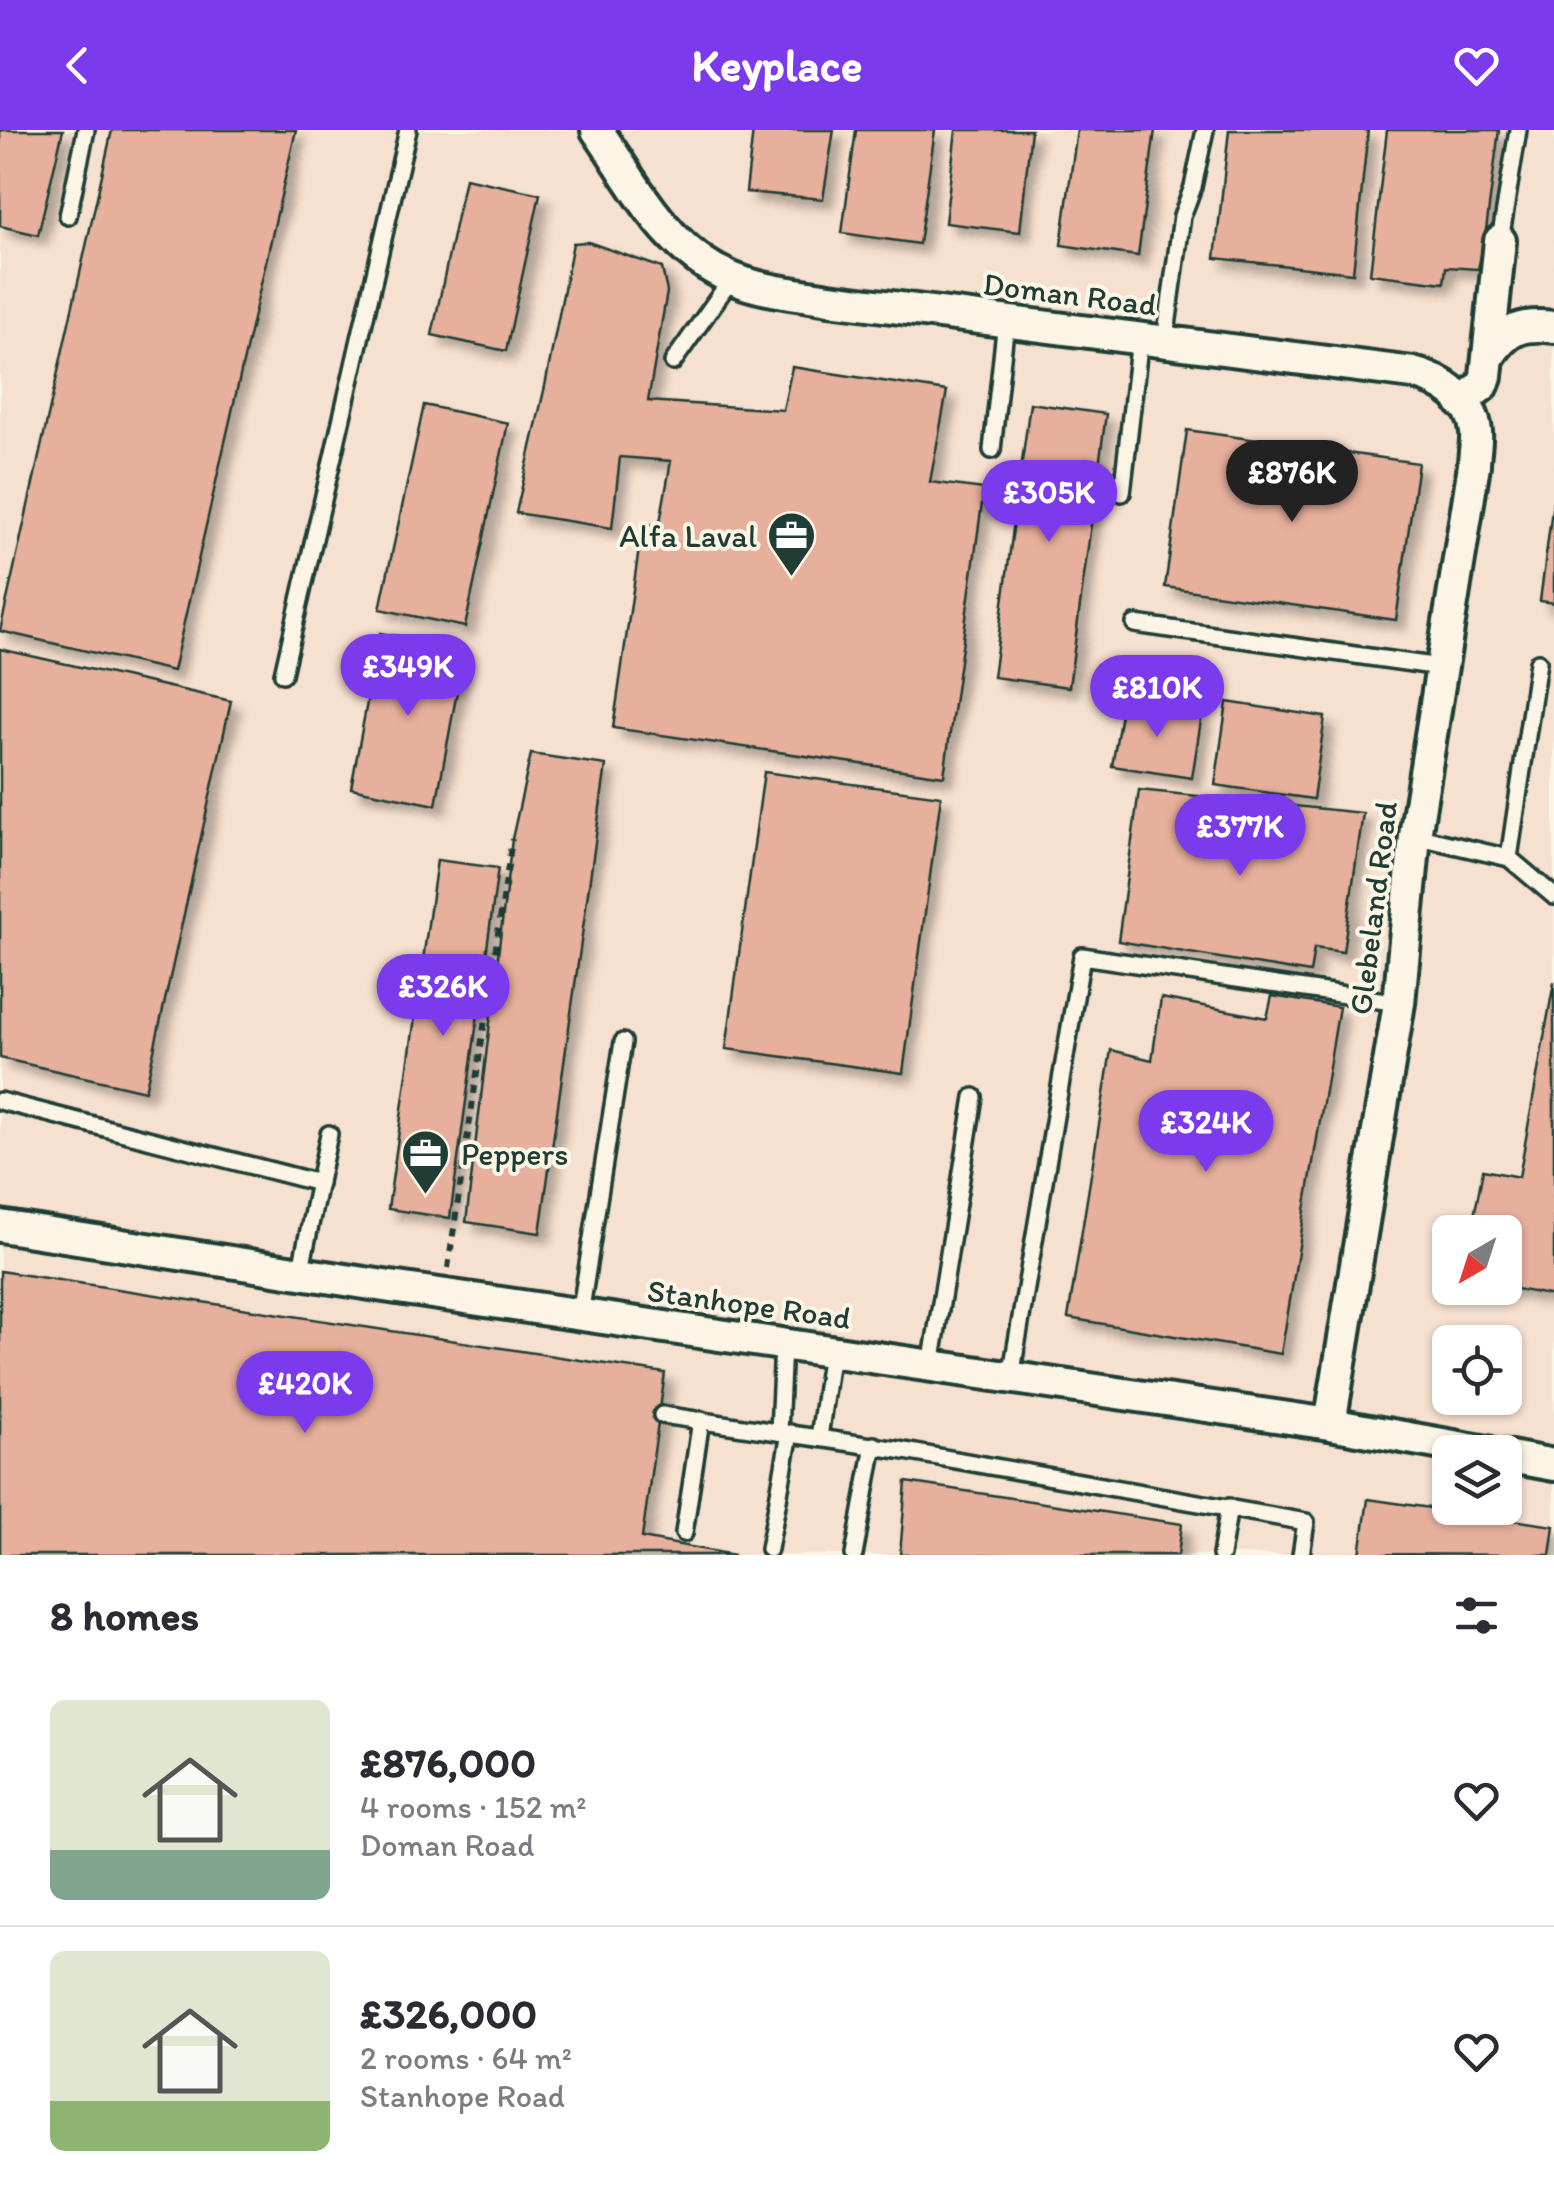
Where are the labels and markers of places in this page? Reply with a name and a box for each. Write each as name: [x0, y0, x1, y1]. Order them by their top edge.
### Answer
pin: £876K: [1222, 440, 1362, 525]
pin: £305K: [979, 460, 1119, 545]
office icon: Alfa Laval: [766, 510, 818, 578]
place label: Alfa Laval: [619, 517, 757, 555]
pin: £349K: [338, 634, 478, 719]
pin: £810K: [1087, 655, 1227, 740]
pin: £377K: [1170, 794, 1310, 879]
pin: £326K: [373, 954, 513, 1039]
pin: £324K: [1136, 1090, 1276, 1175]
office icon: Peppers: [400, 1128, 452, 1196]
place label: Peppers: [461, 1135, 568, 1173]
pin: £420K: [235, 1351, 375, 1436]

